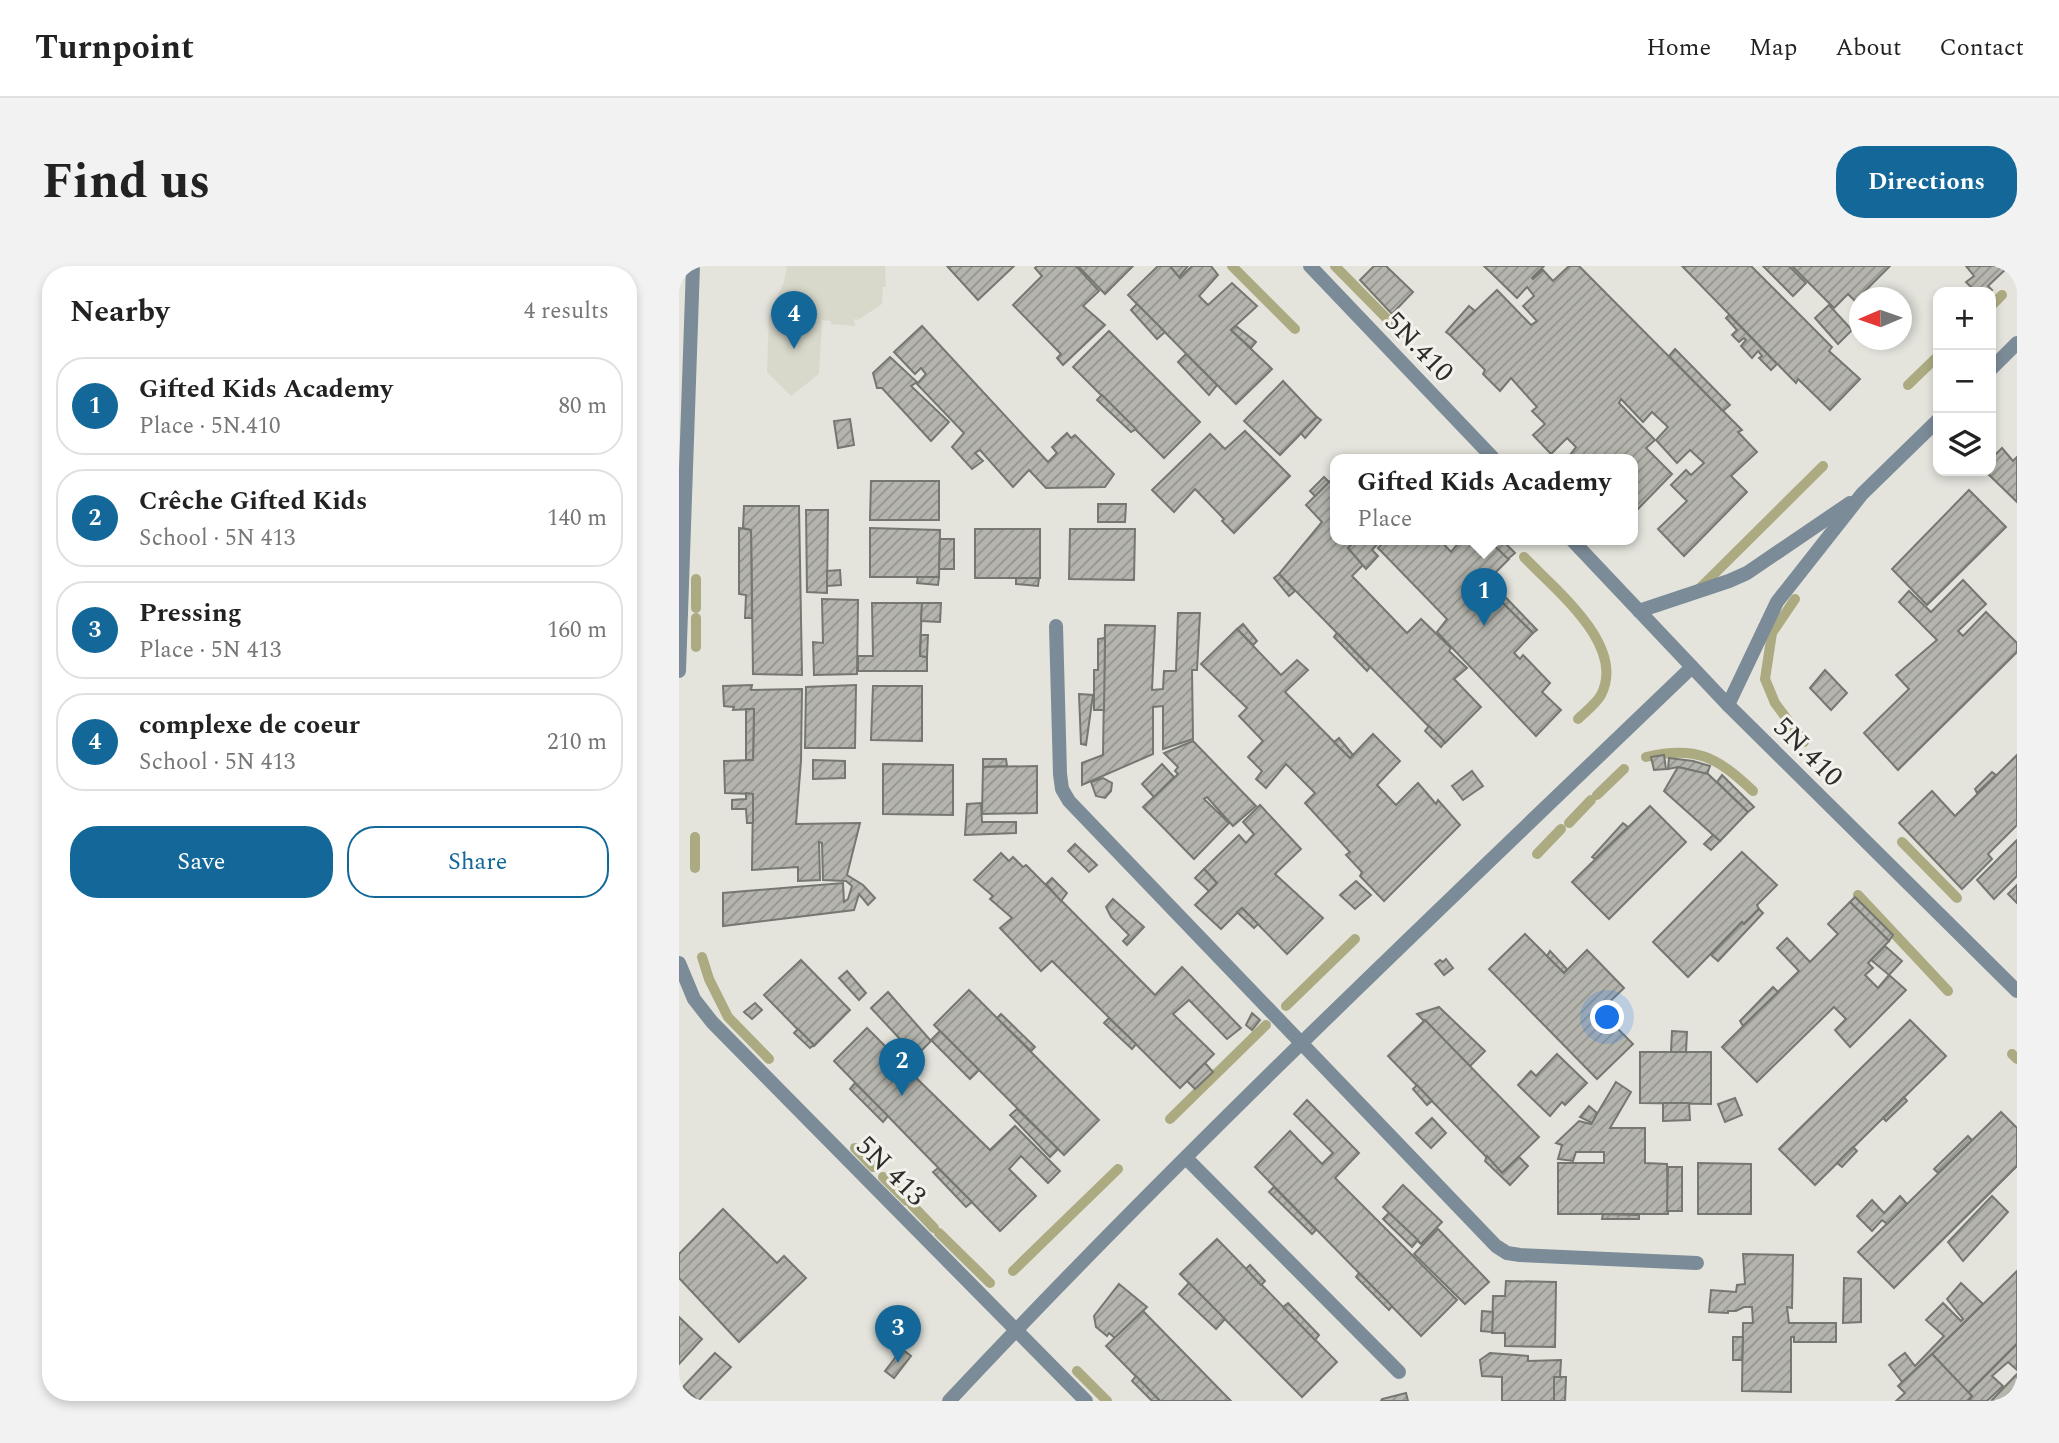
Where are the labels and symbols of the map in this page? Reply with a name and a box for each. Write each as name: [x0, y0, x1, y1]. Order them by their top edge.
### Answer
north arrow: [1849, 287, 1912, 350]
pin: 4: [771, 291, 817, 349]
street label: 5N.410: [1374, 302, 1464, 392]
pin: 1: [1461, 568, 1507, 626]
street label: 5N.410: [1763, 707, 1853, 797]
your location: [1590, 1000, 1624, 1034]
pin: 2: [879, 1038, 925, 1096]
street label: 5N 413: [846, 1126, 936, 1216]
pin: 3: [875, 1305, 921, 1363]

